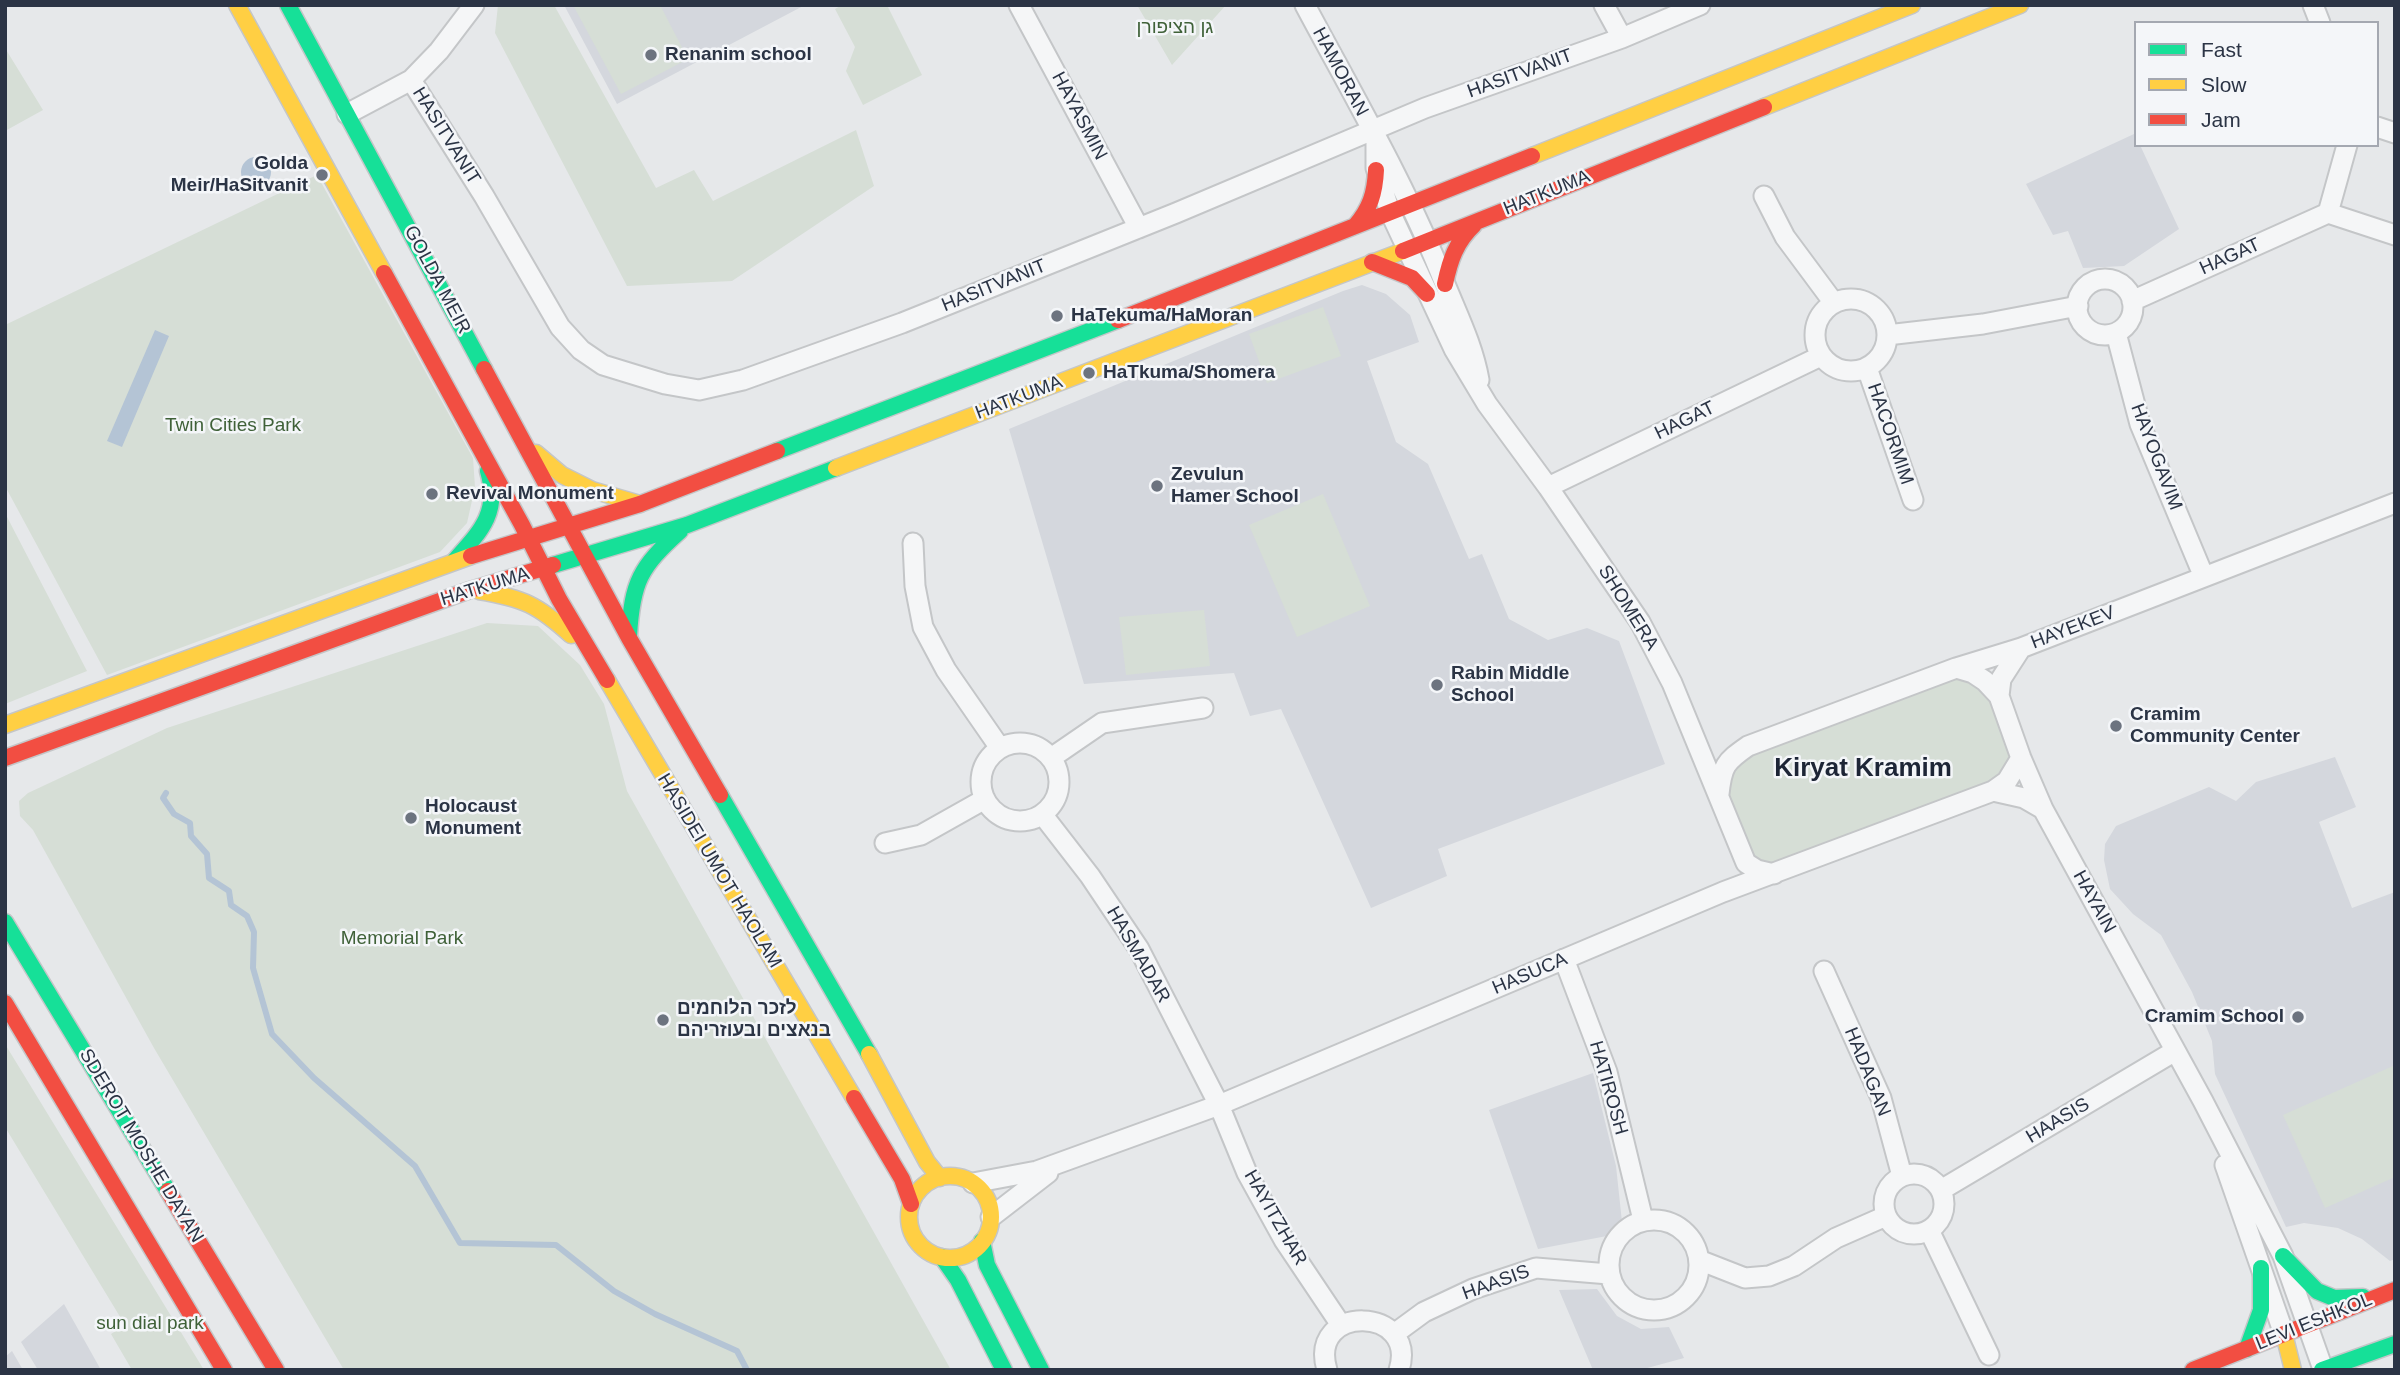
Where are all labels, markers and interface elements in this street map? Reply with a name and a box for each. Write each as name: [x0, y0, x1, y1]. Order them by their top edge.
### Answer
park label: גן הציפורן: [1137, 17, 1213, 39]
legend: [2134, 21, 2379, 147]
street label: HAMORAN: [1307, 24, 1373, 120]
text: Fast: [2201, 38, 2242, 61]
place label: Renanim school: [665, 44, 812, 66]
street label: HASITVANIT: [1464, 44, 1576, 104]
marker: Renanim school: [643, 47, 659, 63]
street label: HAYASMIN: [1046, 68, 1112, 164]
text: Slow: [2201, 73, 2247, 96]
street label: HASITVANIT: [407, 83, 485, 189]
text: Jam: [2201, 108, 2241, 131]
place label: Golda Meir/HaSitvanit: [171, 153, 308, 197]
street label: HATKUMA: [1500, 165, 1594, 221]
marker: Golda Meir/HaSitvanit: [314, 167, 330, 183]
street label: GOLDA MEIR: [399, 222, 475, 338]
street label: HAGAT: [2196, 234, 2264, 280]
street label: HASITVANIT: [939, 255, 1049, 317]
place label: HaTekuma/HaMoran: [1071, 305, 1252, 327]
marker: HaTekuma/HaMoran: [1049, 308, 1065, 324]
place label: HaTkuma/Shomera: [1103, 362, 1275, 384]
marker: HaTkuma/Shomera: [1081, 365, 1097, 381]
street label: HATKUMA: [972, 371, 1066, 425]
street label: HACORMIM: [1862, 380, 1918, 488]
street label: HAGAT: [1651, 397, 1719, 445]
street label: HAYOGAVIM: [2125, 401, 2187, 513]
park label: Twin Cities Park: [165, 415, 301, 437]
place label: Zevulun Hamer School: [1171, 464, 1299, 508]
marker: Zevulun Hamer School: [1149, 478, 1165, 494]
place label: Revival Monument: [446, 483, 614, 505]
marker: Revival Monument: [424, 486, 440, 502]
street label: SHOMERA: [1593, 561, 1663, 655]
street label: HATKUMA: [438, 563, 532, 611]
street label: HAYEKEV: [2028, 602, 2118, 654]
place label: Rabin Middle School: [1451, 663, 1569, 707]
marker: Rabin Middle School: [1429, 677, 1445, 693]
place label: Cramim Community Center: [2130, 704, 2300, 748]
marker: Cramim Community Center: [2108, 718, 2124, 734]
district label: Kiryat Kramim: [1774, 753, 1952, 785]
street label: HASIDEI UMOT HAOLAM: [652, 770, 786, 972]
place label: Holocaust Monument: [425, 796, 521, 840]
marker: Holocaust Monument: [403, 810, 419, 826]
street label: HAYAIN: [2068, 867, 2120, 937]
street label: HASMADAR: [1101, 903, 1175, 1007]
park label: Memorial Park: [341, 928, 463, 950]
street label: HASUCA: [1489, 948, 1571, 1000]
place label: לזכר הלוחמים בנאצים ובעוזריהם: [677, 998, 831, 1042]
place label: Cramim School: [2145, 1006, 2284, 1028]
marker: Cramim School: [2290, 1009, 2306, 1025]
marker: לזכר הלוחמים בנאצים ובעוזריהם: [655, 1012, 671, 1028]
street label: HADAGAN: [1839, 1024, 1895, 1120]
street label: HATIROSH: [1584, 1038, 1632, 1138]
street label: SDEROT MOSHE DAYAN: [74, 1045, 208, 1247]
street label: HAASIS: [2022, 1093, 2094, 1149]
street label: HAYITZHAR: [1239, 1166, 1311, 1270]
street label: HAASIS: [1459, 1260, 1533, 1306]
street label: LEVI ESHKOL: [2252, 1288, 2376, 1356]
park label: sun dial park: [96, 1313, 204, 1335]

